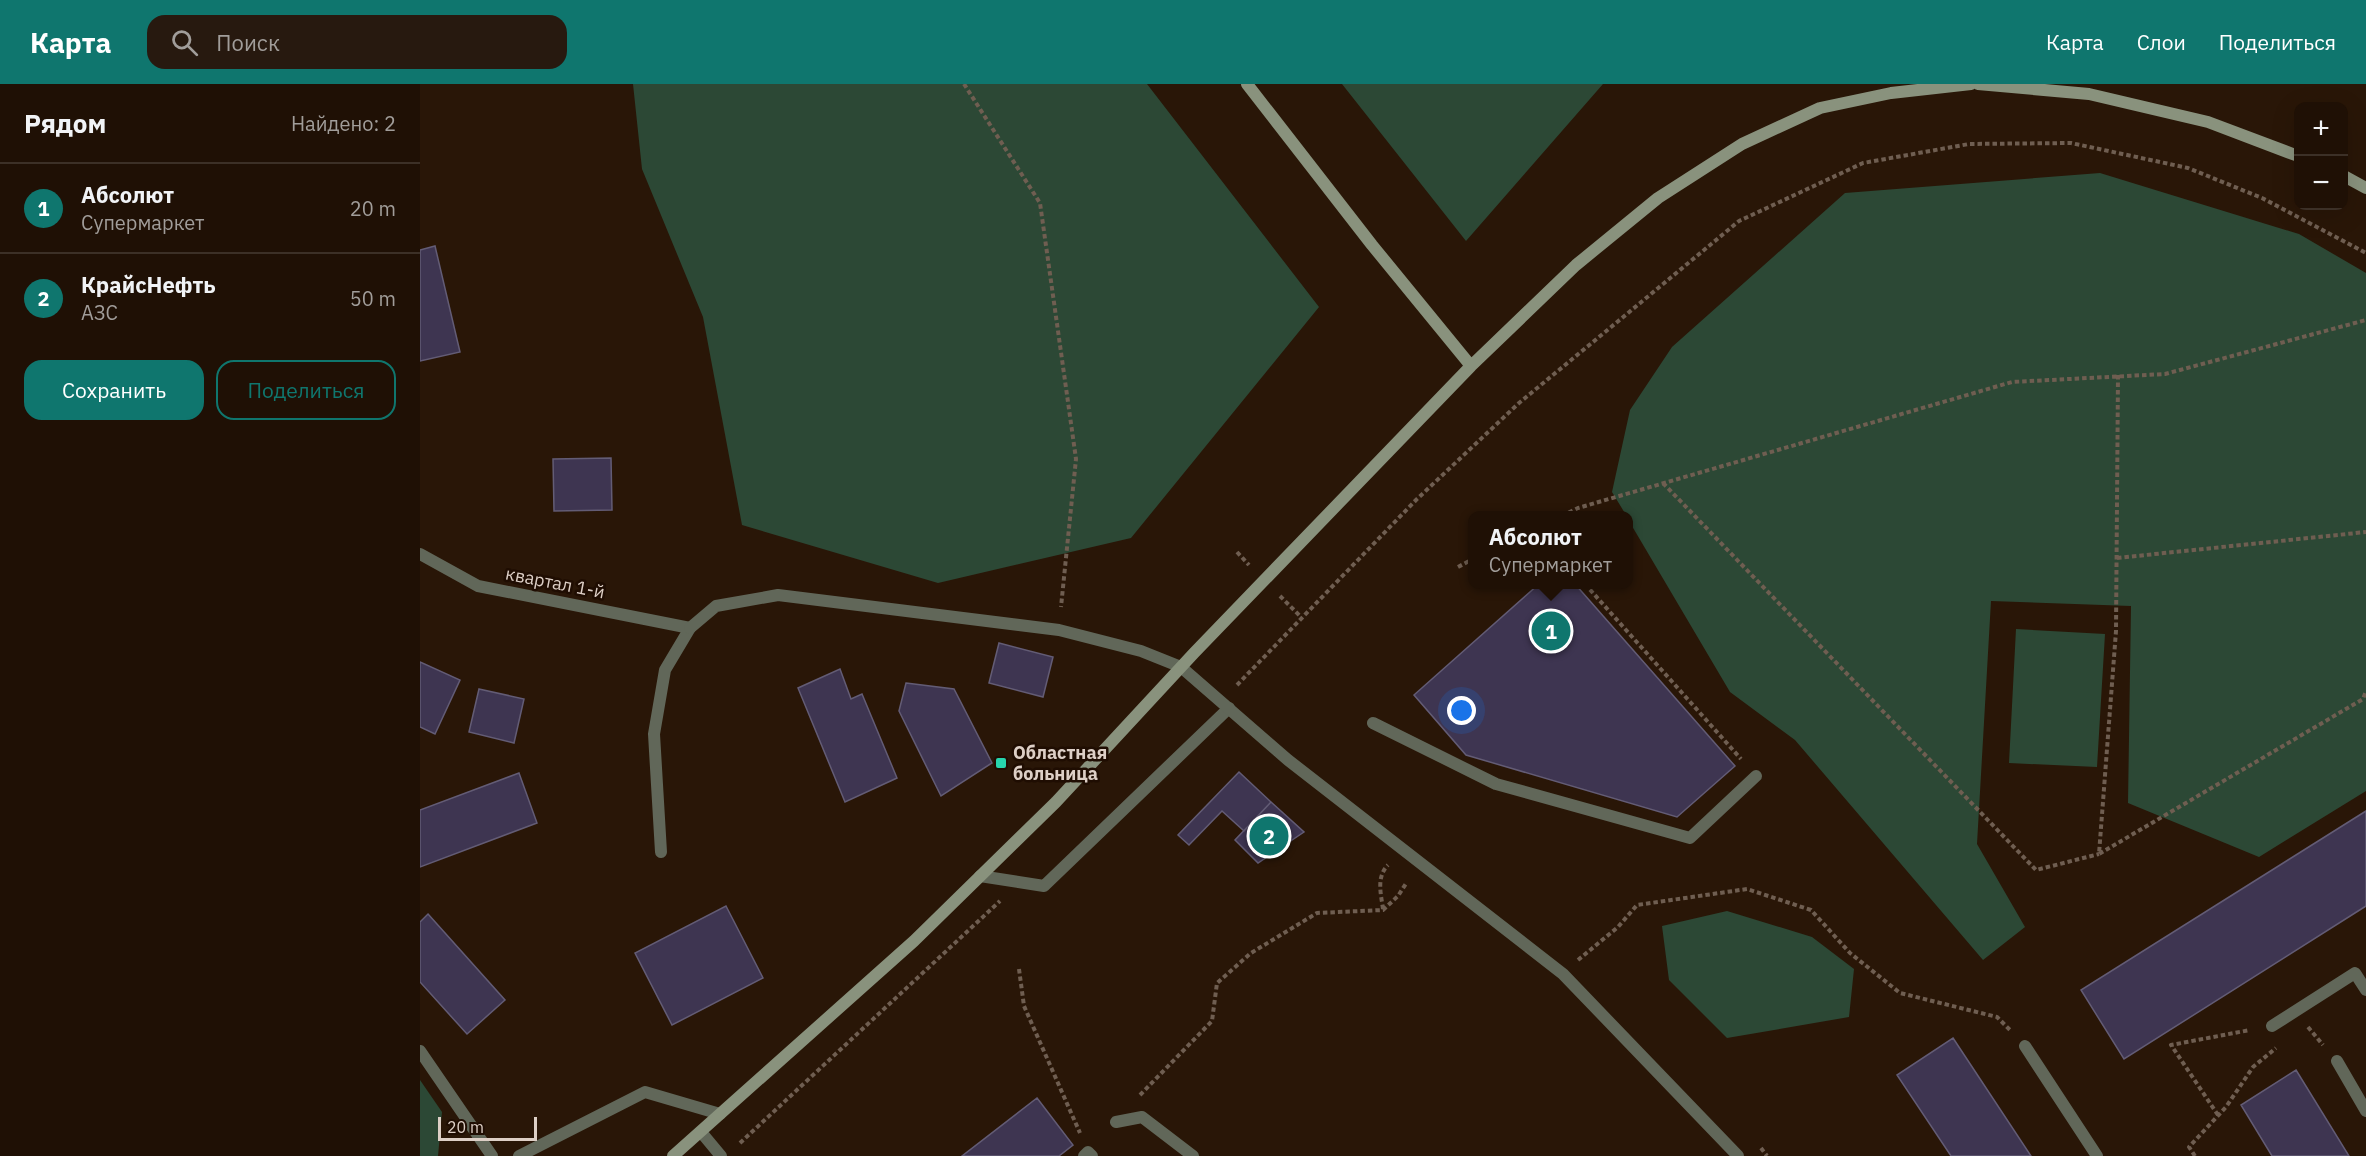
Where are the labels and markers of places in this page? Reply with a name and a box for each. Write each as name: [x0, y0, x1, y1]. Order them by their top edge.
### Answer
pin: 1: [1532, 608, 1570, 654]
place label: Областная больница: [1013, 741, 1107, 785]
marker: Областная больница: [994, 756, 1008, 770]
pin: 2: [1250, 814, 1288, 858]

